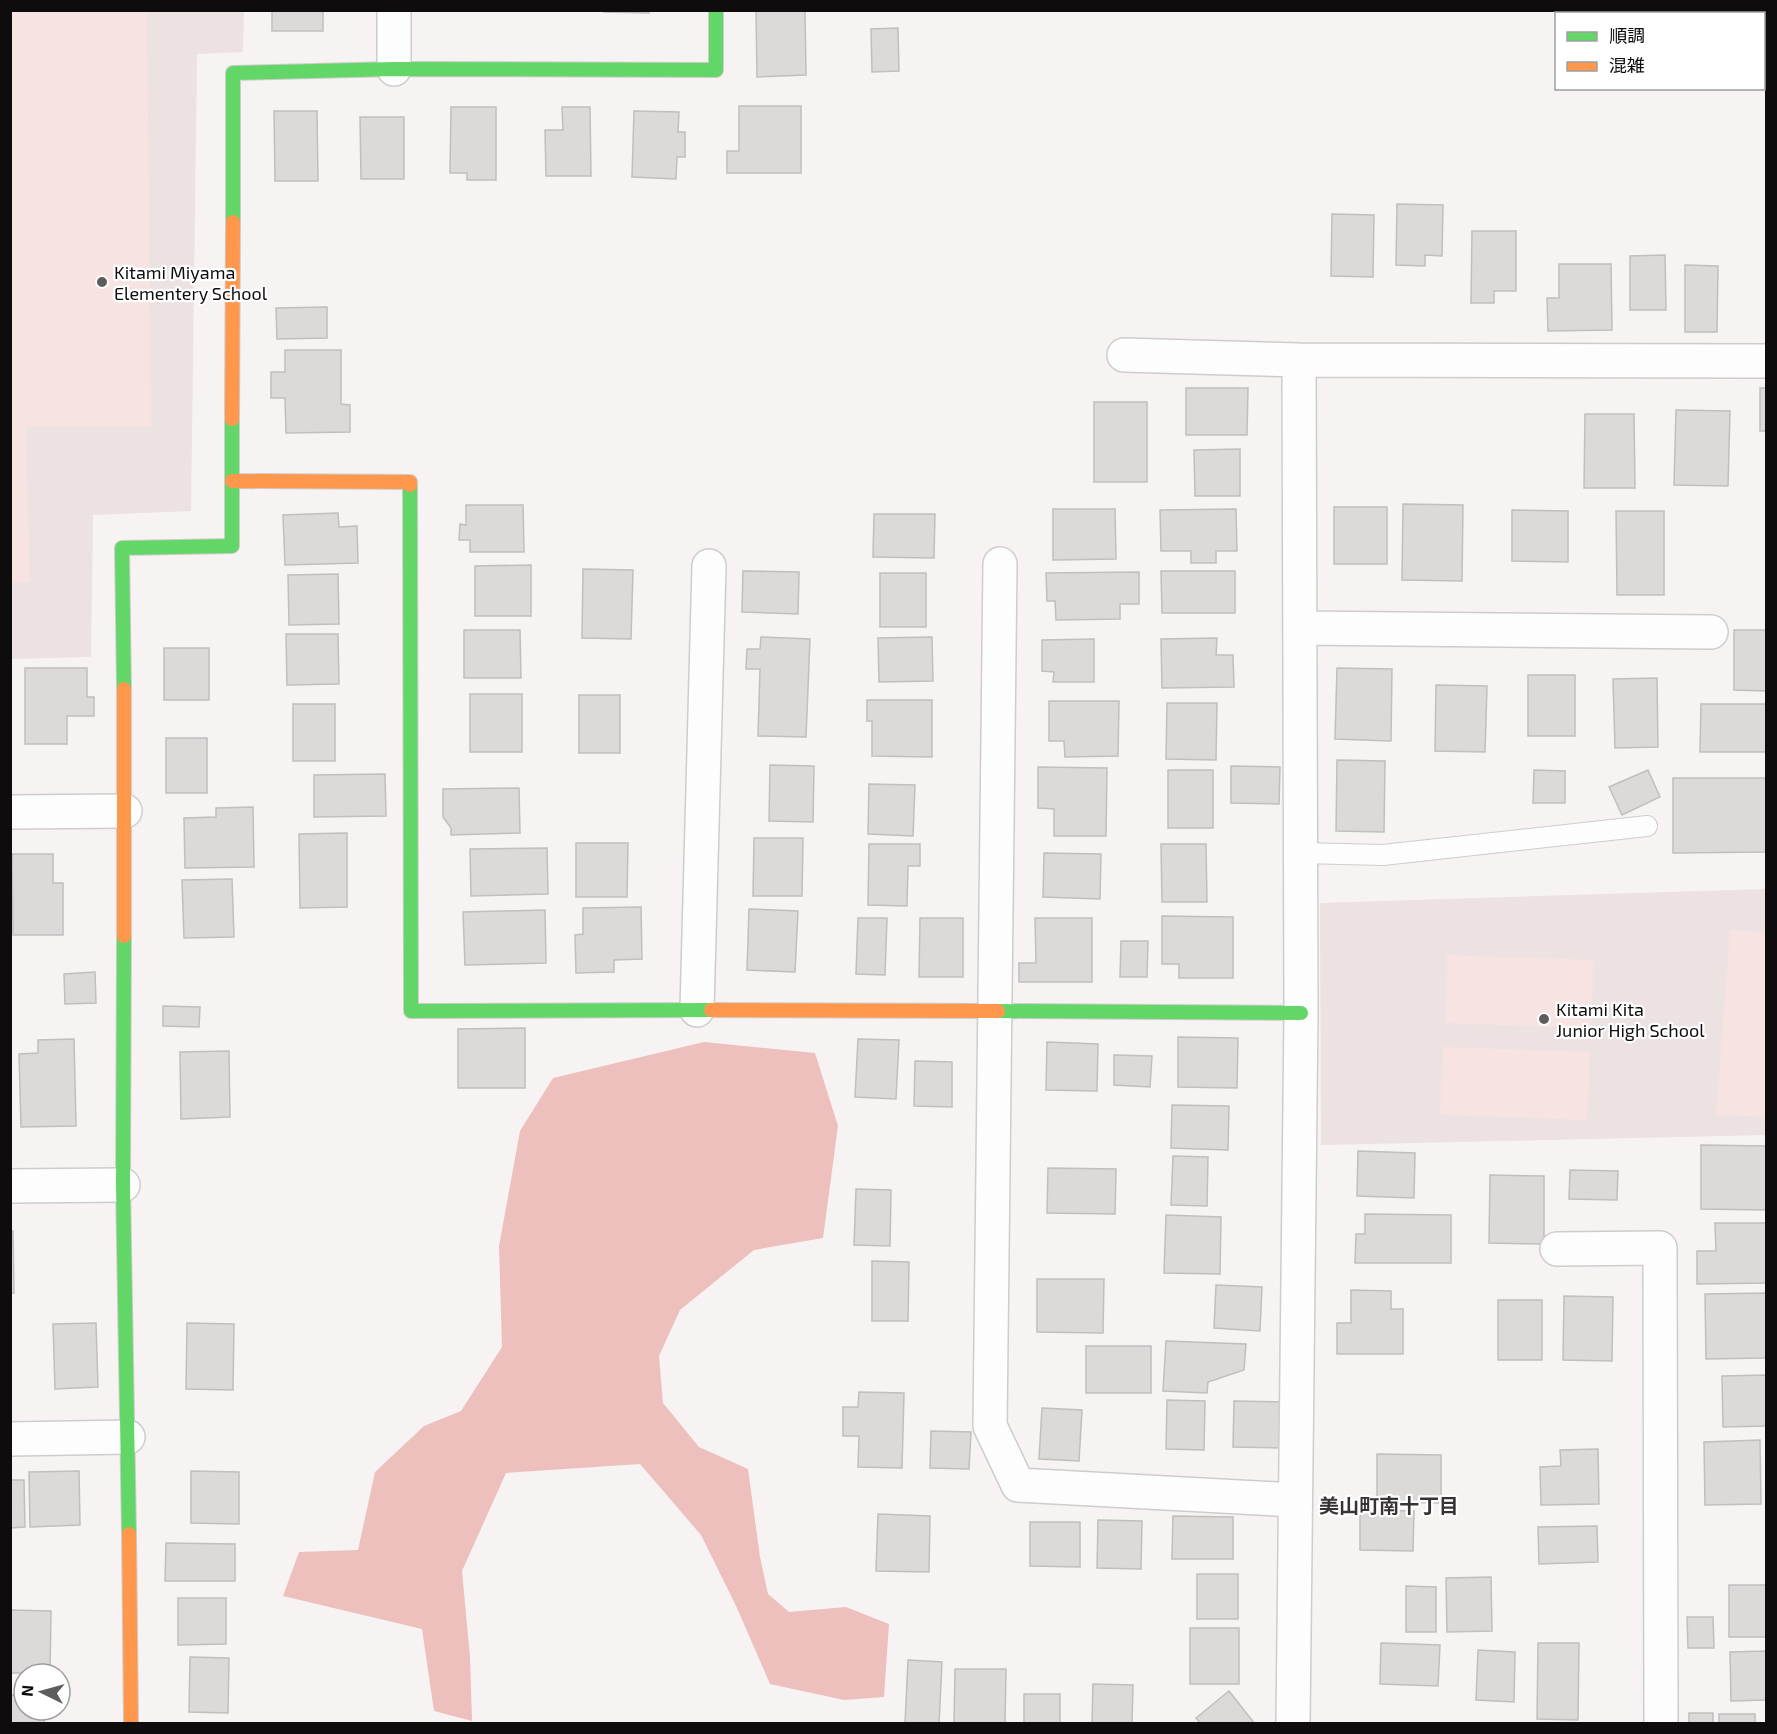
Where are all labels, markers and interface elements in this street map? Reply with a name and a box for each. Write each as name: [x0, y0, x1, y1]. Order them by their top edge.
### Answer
legend: [1555, 12, 1765, 90]
text: 順調: [1609, 24, 1645, 46]
text: 混雑: [1609, 54, 1645, 76]
place label: Kitami Miyama Elementery School: [114, 261, 268, 304]
marker: Kitami Miyama Elementery School: [95, 275, 109, 289]
place label: Kitami Kita Junior High School: [1556, 998, 1705, 1041]
marker: Kitami Kita Junior High School: [1537, 1012, 1551, 1026]
district label: 美山町南十丁目: [1319, 1493, 1459, 1517]
north arrow: [12, 1662, 72, 1722]
text: N: [17, 1684, 37, 1697]

